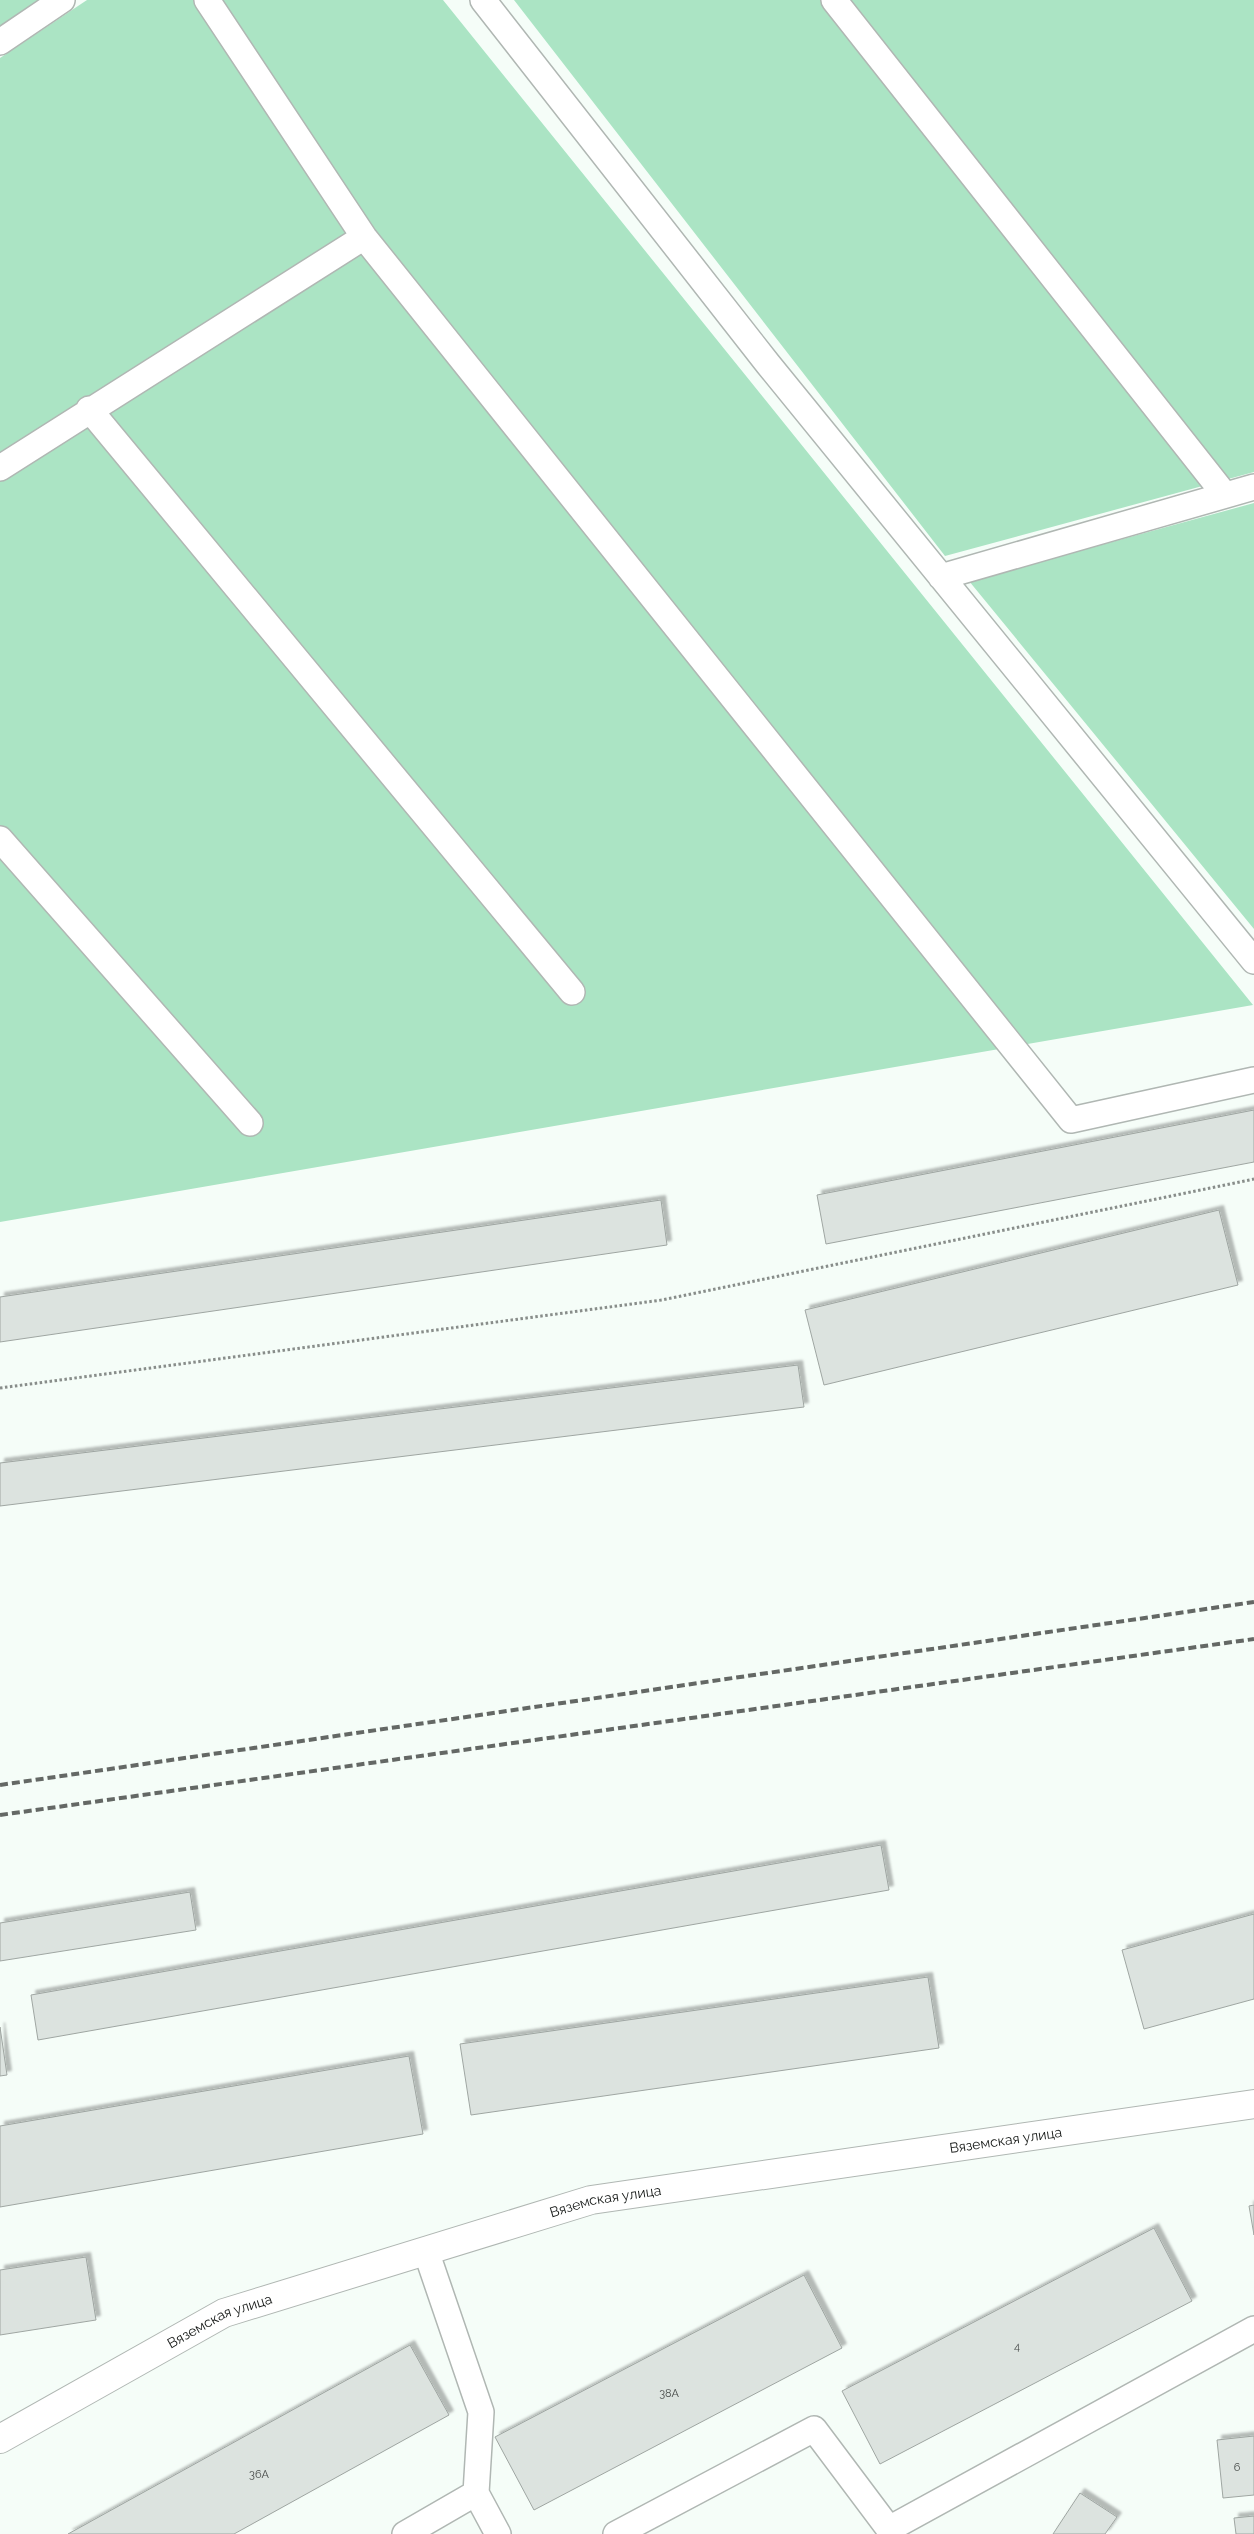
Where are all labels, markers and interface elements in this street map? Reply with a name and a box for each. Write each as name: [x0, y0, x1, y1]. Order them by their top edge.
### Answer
street label: Вяземская улица: [948, 2124, 1063, 2156]
street label: Вяземская улица: [548, 2182, 662, 2220]
street label: Вяземская улица: [164, 2291, 274, 2351]
house number: 4: [1014, 2340, 1020, 2353]
house number: 38А: [659, 2387, 679, 2400]
house number: 6: [1234, 2461, 1241, 2474]
house number: 36А: [249, 2468, 269, 2481]

